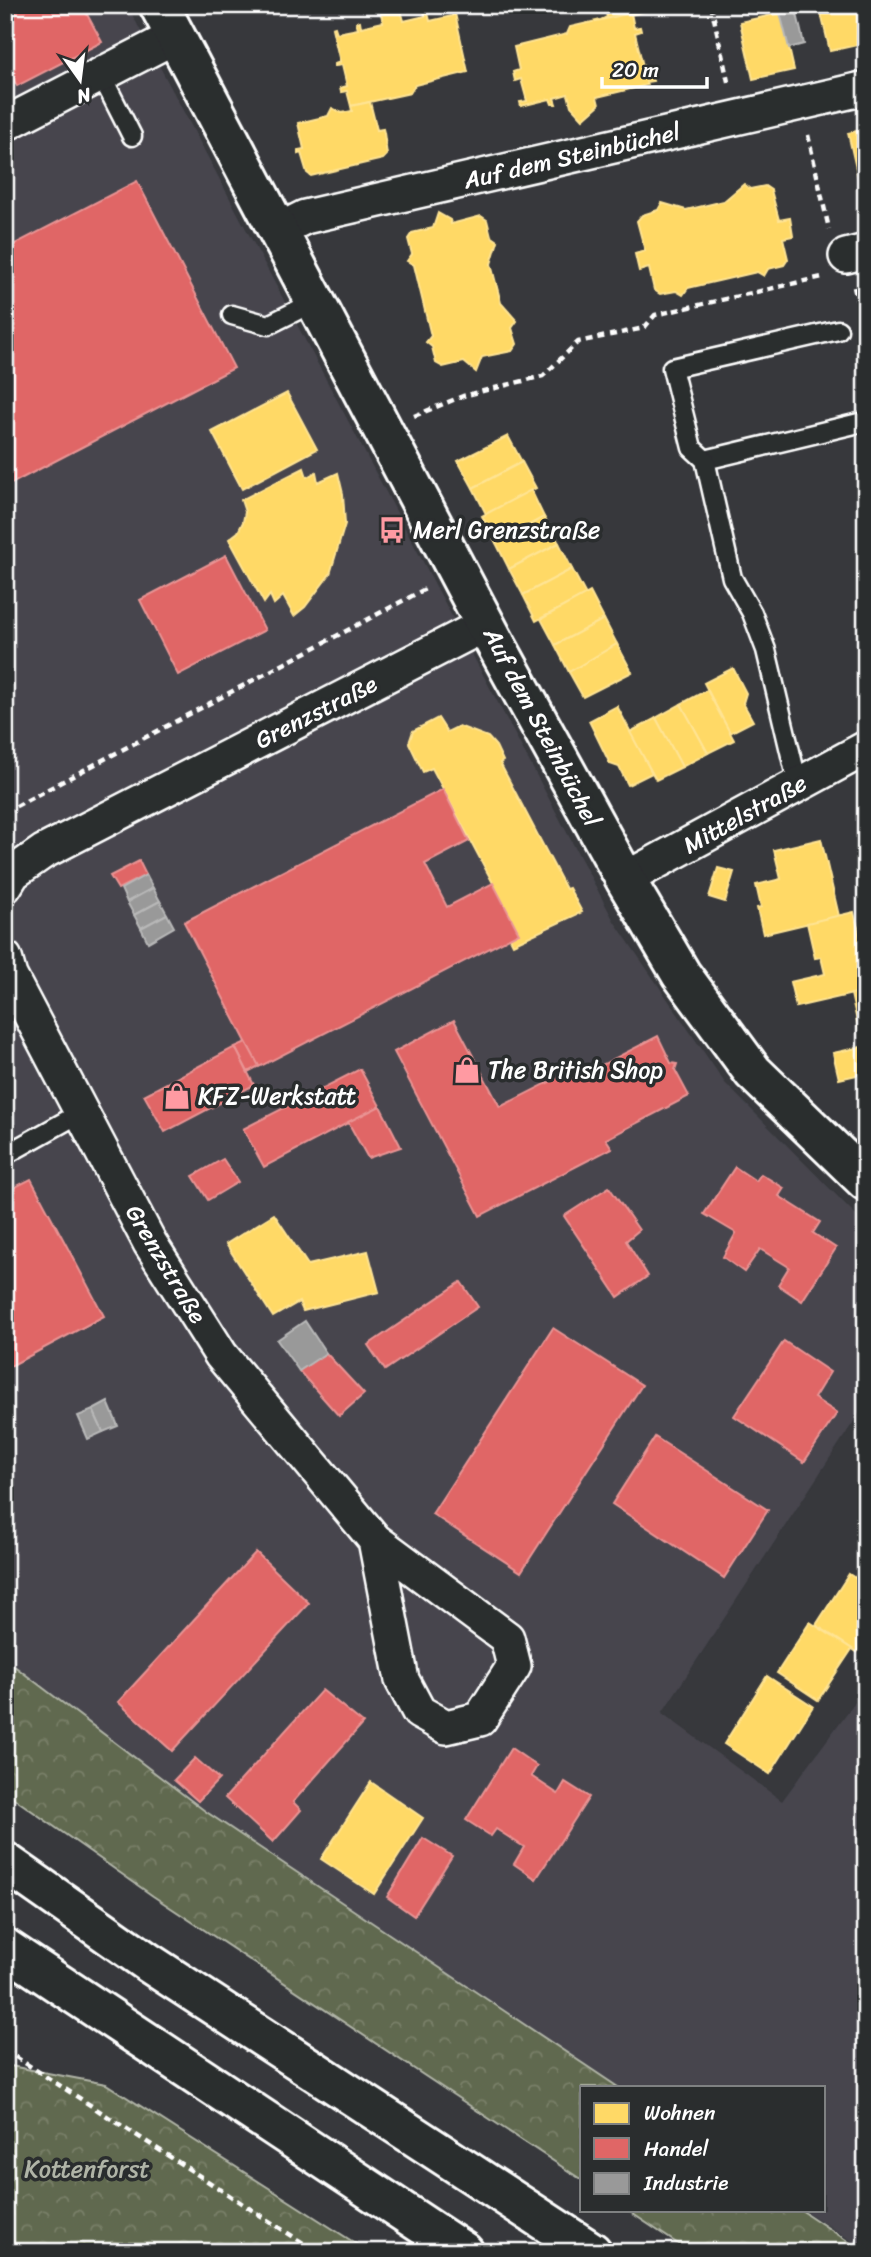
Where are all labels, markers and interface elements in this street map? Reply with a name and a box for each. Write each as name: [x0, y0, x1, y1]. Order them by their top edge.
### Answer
north arrow: [46, 46, 116, 116]
scale bar: [602, 46, 706, 90]
text: 20 m: [612, 51, 659, 89]
text: N: [73, 78, 95, 114]
street label: Auf dem Steinbüchel: [459, 110, 686, 202]
place label: Merl Grenzstraße: [413, 509, 600, 551]
bus stop icon: Merl Grenzstraße: [377, 515, 407, 545]
street label: Auf dem Steinbüchel: [471, 619, 613, 836]
street label: Grenzstraße: [247, 663, 385, 761]
street label: Mittelstraße: [675, 762, 815, 866]
place label: The British Shop: [488, 1049, 663, 1091]
shop icon: The British Shop: [452, 1055, 482, 1085]
place label: KFZ-Werkstatt: [198, 1075, 356, 1117]
shop icon: KFZ-Werkstatt: [162, 1081, 192, 1111]
street label: Grenzstraße: [114, 1196, 218, 1332]
legend: [580, 2086, 826, 2212]
text: Wohnen: [644, 2094, 715, 2132]
text: Handel: [644, 2130, 710, 2168]
park label: Kottenforst: [24, 2148, 150, 2190]
text: Industrie: [643, 2164, 728, 2202]

